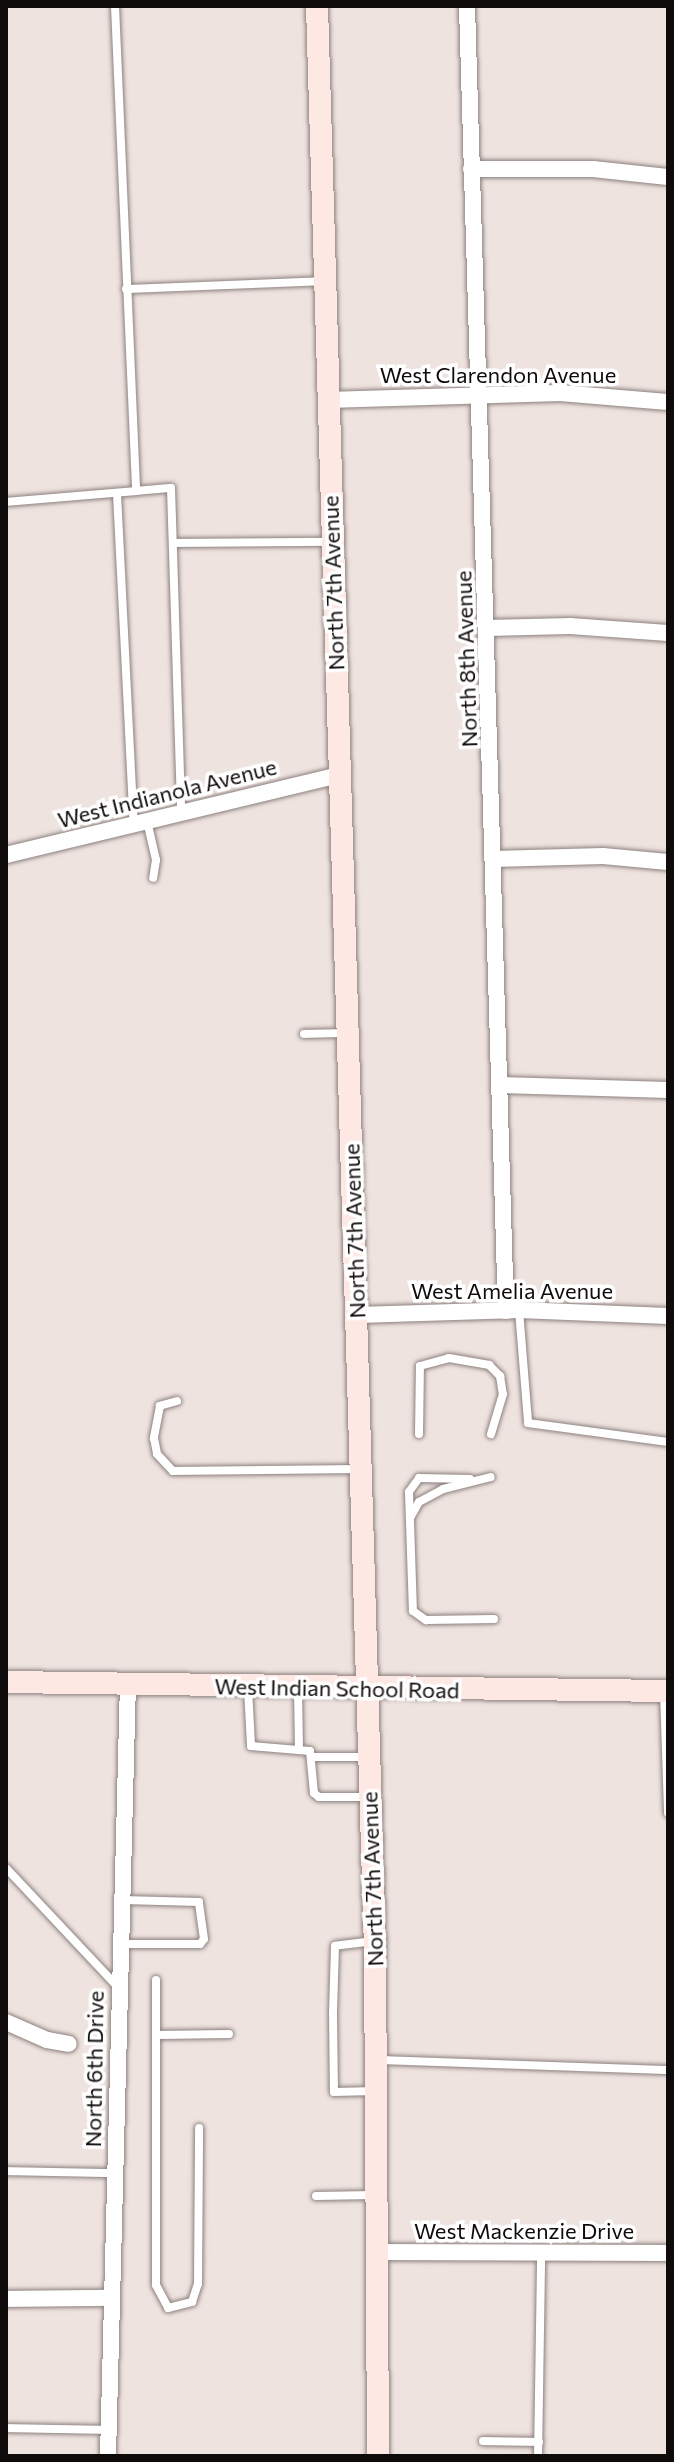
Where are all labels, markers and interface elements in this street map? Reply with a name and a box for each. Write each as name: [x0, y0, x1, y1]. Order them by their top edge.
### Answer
street label: West Clarendon Avenue: [380, 362, 616, 388]
street label: North 7th Avenue: [317, 495, 349, 671]
street label: North 8th Avenue: [450, 570, 482, 748]
street label: West Indianola Avenue: [55, 753, 279, 833]
street label: North 7th Avenue: [338, 1143, 370, 1319]
street label: West Amelia Avenue: [411, 1278, 613, 1304]
street label: West Indian School Road: [214, 1673, 460, 1703]
street label: North 7th Avenue: [356, 1791, 388, 1967]
street label: North 6th Drive: [79, 1990, 109, 2148]
street label: West Mackenzie Drive: [414, 2218, 634, 2244]

